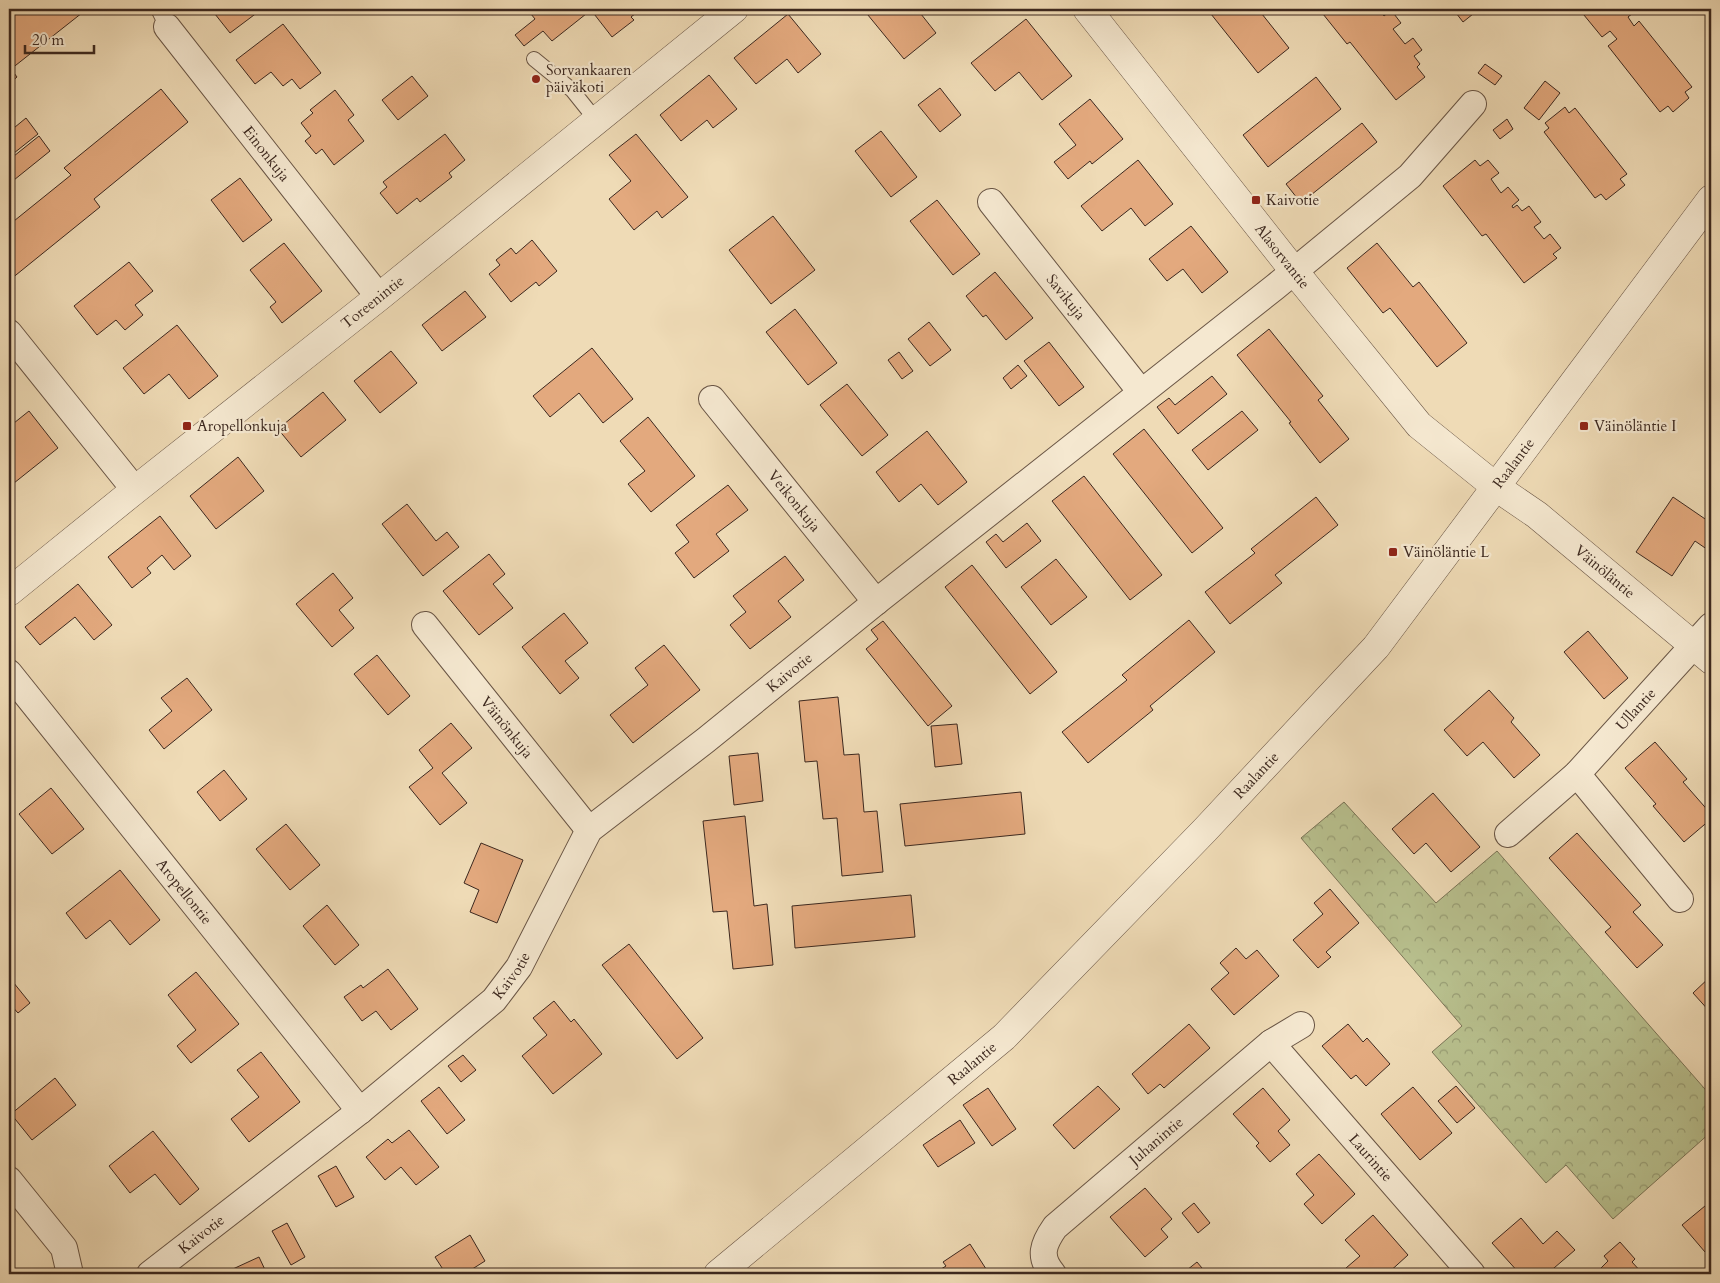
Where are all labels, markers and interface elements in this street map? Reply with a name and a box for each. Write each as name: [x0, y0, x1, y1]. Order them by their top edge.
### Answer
scale bar: [25, 22, 94, 54]
text: 20 m: [32, 30, 64, 50]
place label: Sorvankaaren päiväkoti: [546, 60, 632, 97]
marker: Sorvankaaren päiväkoti: [530, 73, 542, 85]
street label: Einonkuja: [238, 122, 295, 186]
place label: Kaivotie: [1266, 190, 1320, 210]
marker: Kaivotie: [1250, 194, 1262, 206]
street label: Alasorvantie: [1250, 219, 1315, 293]
street label: Savikuja: [1042, 270, 1091, 324]
street label: Toreenintie: [337, 271, 408, 333]
place label: Aropellonkuja: [197, 416, 288, 436]
place label: Väinöläntie I: [1594, 416, 1676, 436]
marker: Aropellonkuja: [181, 420, 193, 432]
marker: Väinöläntie I: [1578, 420, 1590, 432]
street label: Raalantie: [1488, 434, 1539, 492]
street label: Veikonkuja: [763, 466, 826, 536]
street label: Väinöläntie: [1570, 540, 1639, 603]
place label: Väinöläntie L: [1403, 542, 1490, 562]
marker: Väinöläntie L: [1387, 546, 1399, 558]
street label: Kaivotie: [762, 648, 816, 697]
street label: Ullantie: [1611, 683, 1660, 735]
street label: Väinönkuja: [476, 692, 538, 763]
street label: Raalantie: [1229, 747, 1283, 803]
street label: Aropellontie: [152, 854, 217, 929]
street label: Kaivotie: [488, 949, 535, 1003]
street label: Raalantie: [943, 1037, 1001, 1090]
street label: Juhanintie: [1123, 1112, 1187, 1171]
street label: Laurintie: [1344, 1129, 1397, 1186]
street label: Kaivotie: [174, 1210, 229, 1258]

